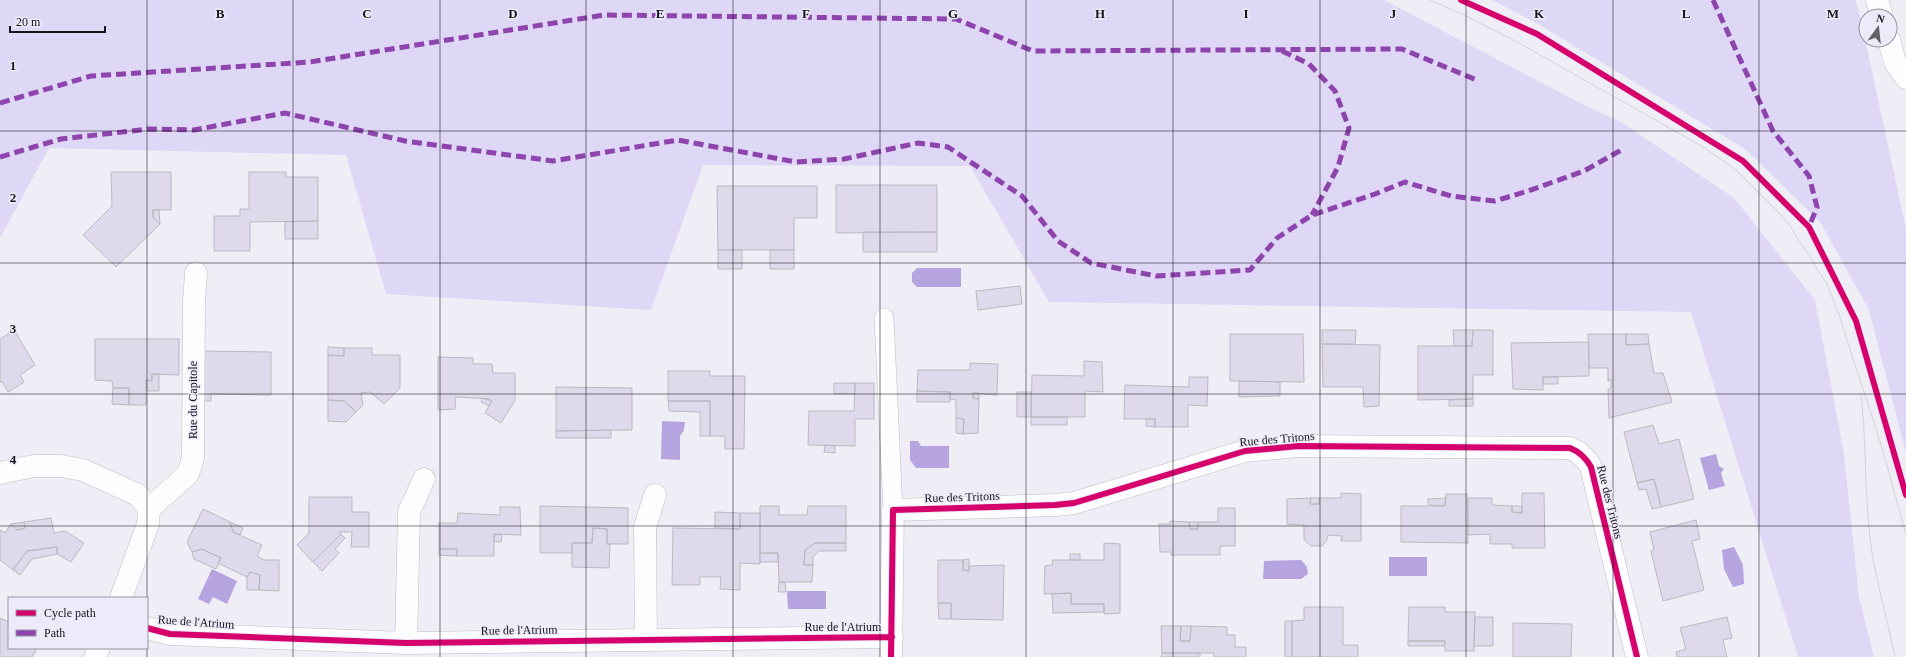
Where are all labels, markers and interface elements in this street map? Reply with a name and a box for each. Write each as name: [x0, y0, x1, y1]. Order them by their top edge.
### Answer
text: B: [216, 6, 225, 21]
text: C: [362, 6, 372, 21]
text: D: [508, 6, 518, 21]
text: E: [656, 6, 664, 21]
text: F: [802, 6, 810, 21]
text: G: [948, 6, 958, 21]
text: H: [1095, 6, 1105, 21]
text: I: [1243, 6, 1249, 21]
text: J: [1390, 6, 1397, 21]
text: K: [1534, 6, 1545, 21]
text: L: [1682, 6, 1691, 21]
text: M: [1827, 6, 1839, 21]
scale bar: [10, 8, 105, 34]
north arrow: [1858, 8, 1898, 48]
text: N: [1875, 12, 1886, 25]
text: 20 m: [16, 15, 41, 29]
text: 1: [10, 58, 16, 73]
text: 2: [10, 190, 16, 205]
text: 3: [10, 321, 17, 336]
street label: Rue du Capitole: [186, 361, 200, 439]
street label: Rue des Tritons: [1239, 429, 1315, 449]
text: 4: [10, 452, 17, 467]
street label: Rue des Tritons: [1594, 464, 1626, 541]
street label: Rue des Tritons: [924, 489, 1000, 505]
legend: [8, 597, 148, 649]
text: Cycle path: [44, 606, 96, 620]
street label: Rue de l'Atrium: [157, 612, 235, 632]
street label: Rue de l'Atrium: [805, 620, 882, 634]
street label: Rue de l'Atrium: [480, 622, 558, 638]
text: Path: [44, 626, 65, 640]

